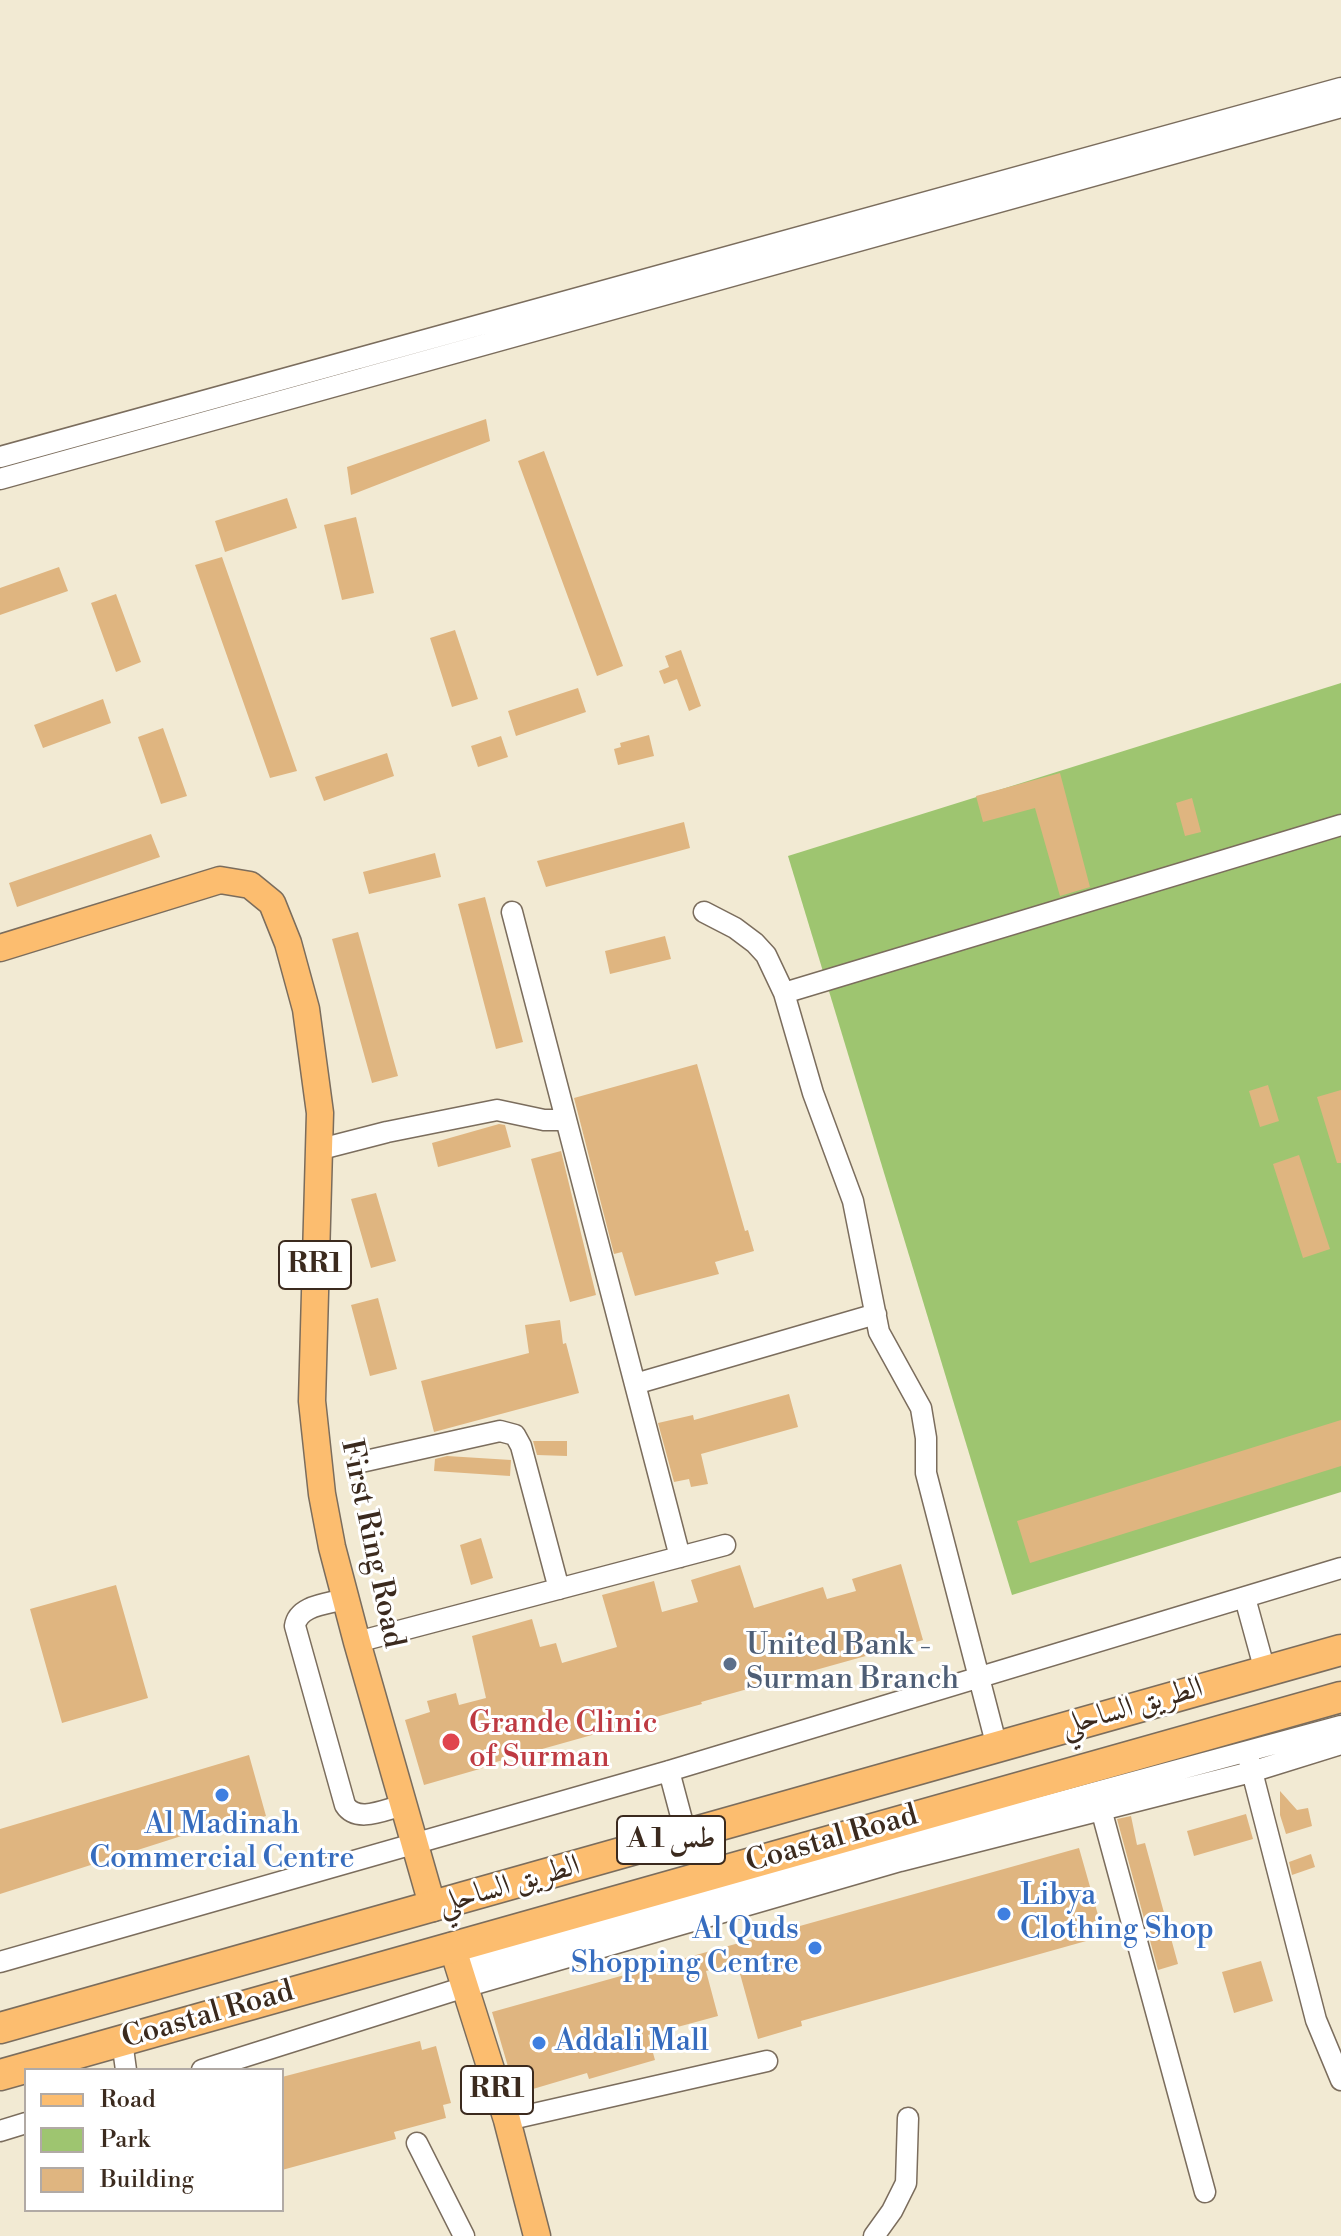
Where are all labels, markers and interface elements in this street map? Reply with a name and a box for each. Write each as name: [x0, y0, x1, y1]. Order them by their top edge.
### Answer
road number: RR1: [279, 1241, 351, 1289]
street label: First Ring Road: [331, 1436, 411, 1652]
place label: United Bank - Surman Branch: [746, 1629, 959, 1700]
marker: United Bank - Surman Branch: [721, 1655, 739, 1673]
street label: الطريق الساحلي: [1057, 1671, 1207, 1745]
place label: Grande Clinic of Surman: [469, 1707, 658, 1778]
marker: Grande Clinic of Surman: [440, 1731, 462, 1753]
marker: Al Madinah Commercial Centre: [213, 1786, 231, 1804]
street label: Coastal Road: [742, 1798, 922, 1882]
place label: Al Madinah Commercial Centre: [89, 1808, 355, 1878]
road number: A 1 طس: [617, 1816, 725, 1864]
street label: الطريق الساحلي: [434, 1849, 584, 1923]
place label: Libya Clothing Shop: [1020, 1879, 1214, 1950]
marker: Libya Clothing Shop: [995, 1905, 1013, 1923]
place label: Al Quds Shopping Centre: [571, 1913, 799, 1984]
marker: Al Quds Shopping Centre: [806, 1939, 824, 1957]
street label: Coastal Road: [118, 1974, 298, 2058]
place label: Addali Mall: [555, 2025, 709, 2061]
marker: Addali Mall: [530, 2034, 548, 2052]
road number: RR1: [461, 2066, 533, 2114]
legend: [24, 2068, 284, 2212]
text: Road: [100, 2085, 156, 2115]
text: Park: [100, 2125, 150, 2155]
text: Building: [100, 2165, 194, 2195]

